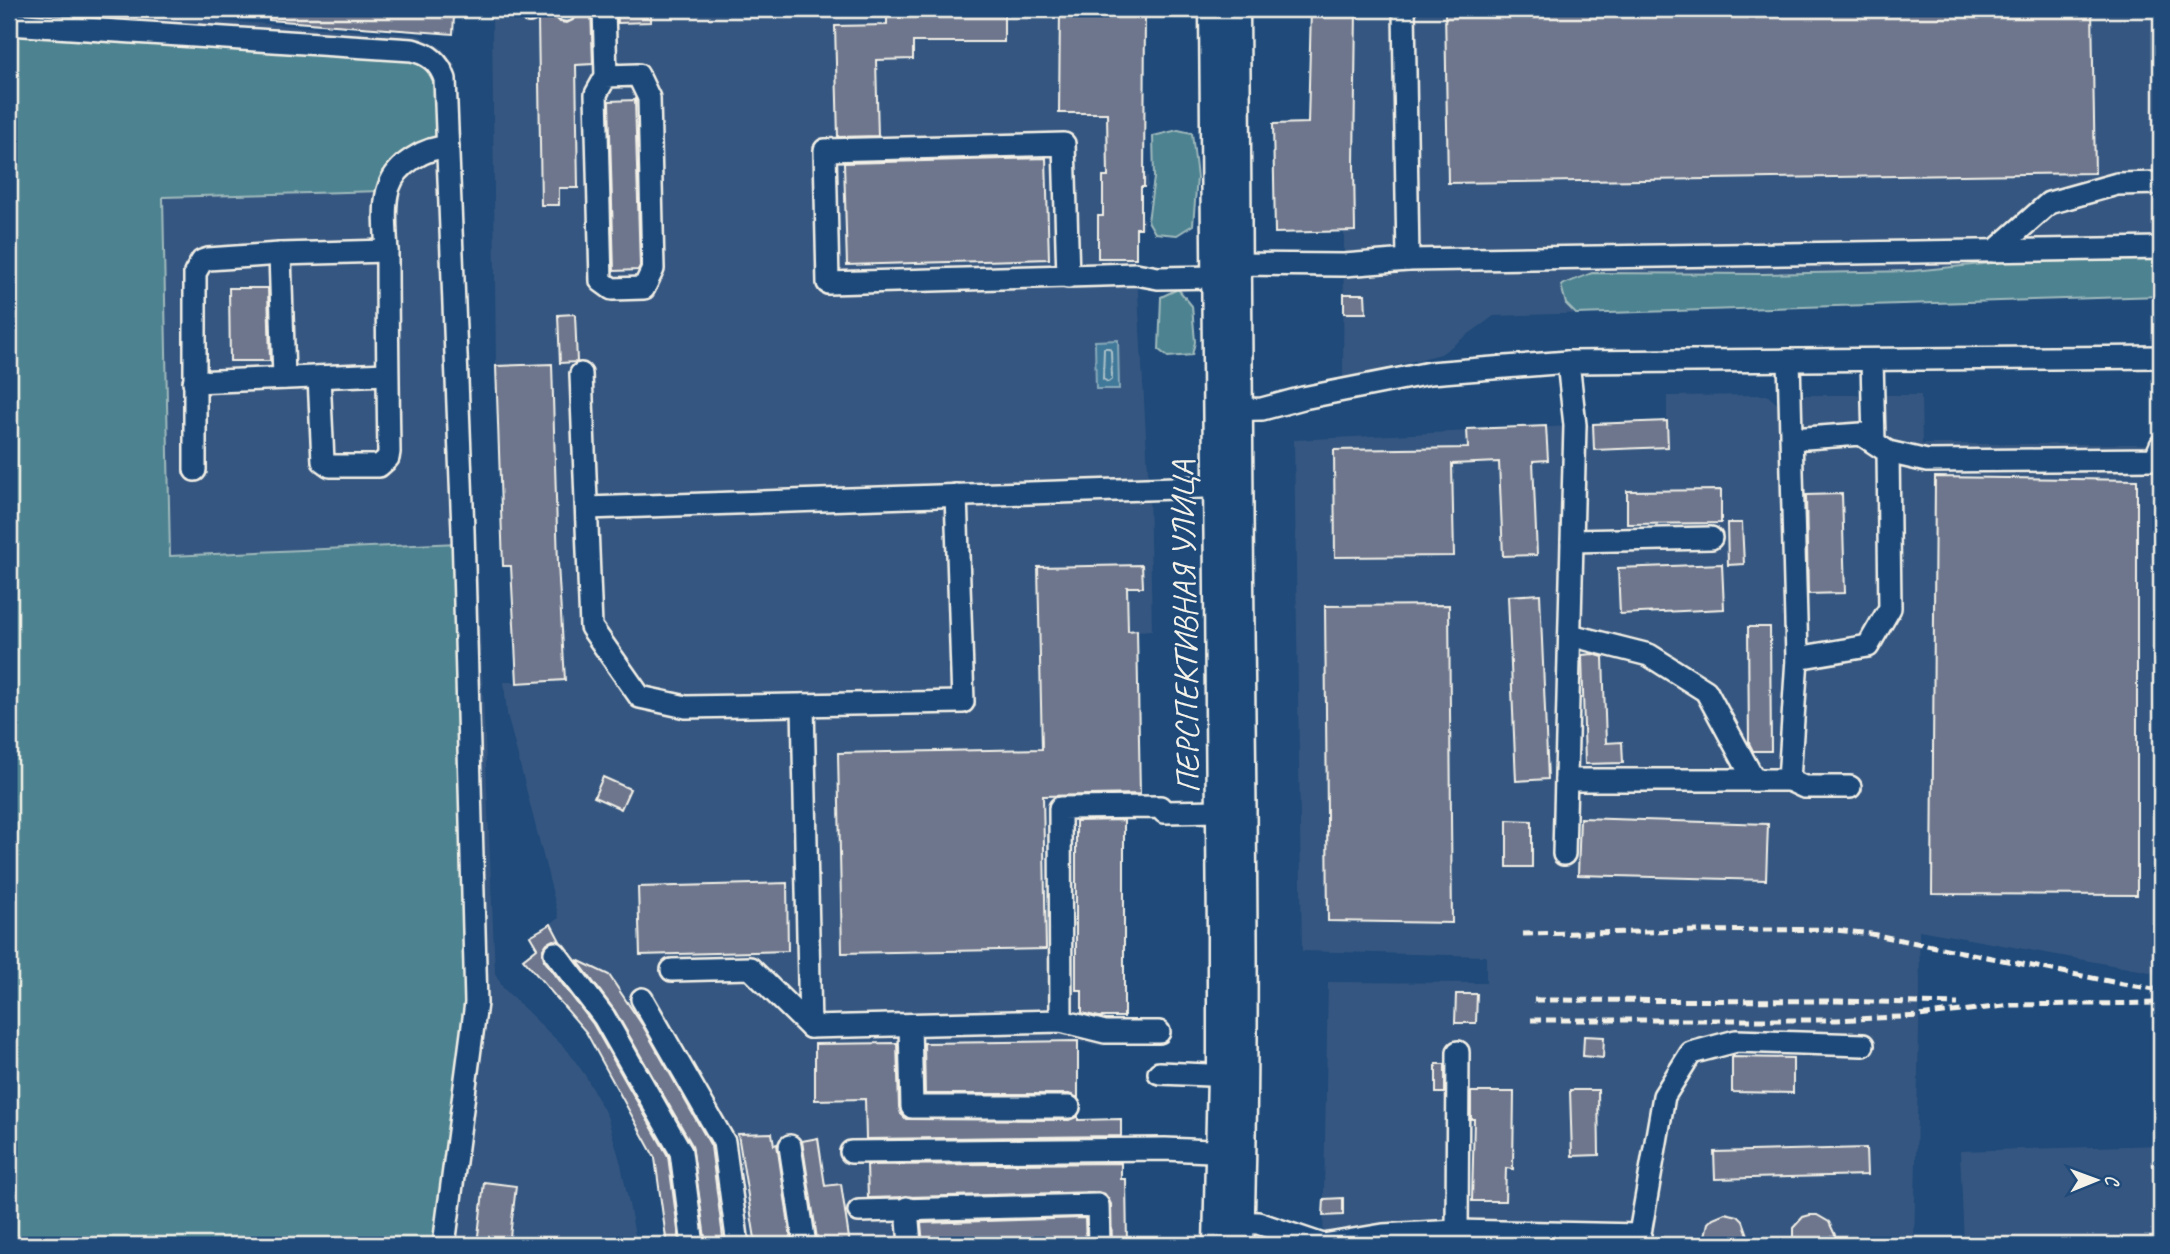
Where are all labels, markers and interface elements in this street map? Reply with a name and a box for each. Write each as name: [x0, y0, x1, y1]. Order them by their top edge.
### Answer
street label: ПЕРСПЕКТИВНАЯ УЛИЦА: [1161, 459, 1209, 794]
north arrow: [2062, 1146, 2132, 1216]
text: С: [2100, 1175, 2124, 1187]

